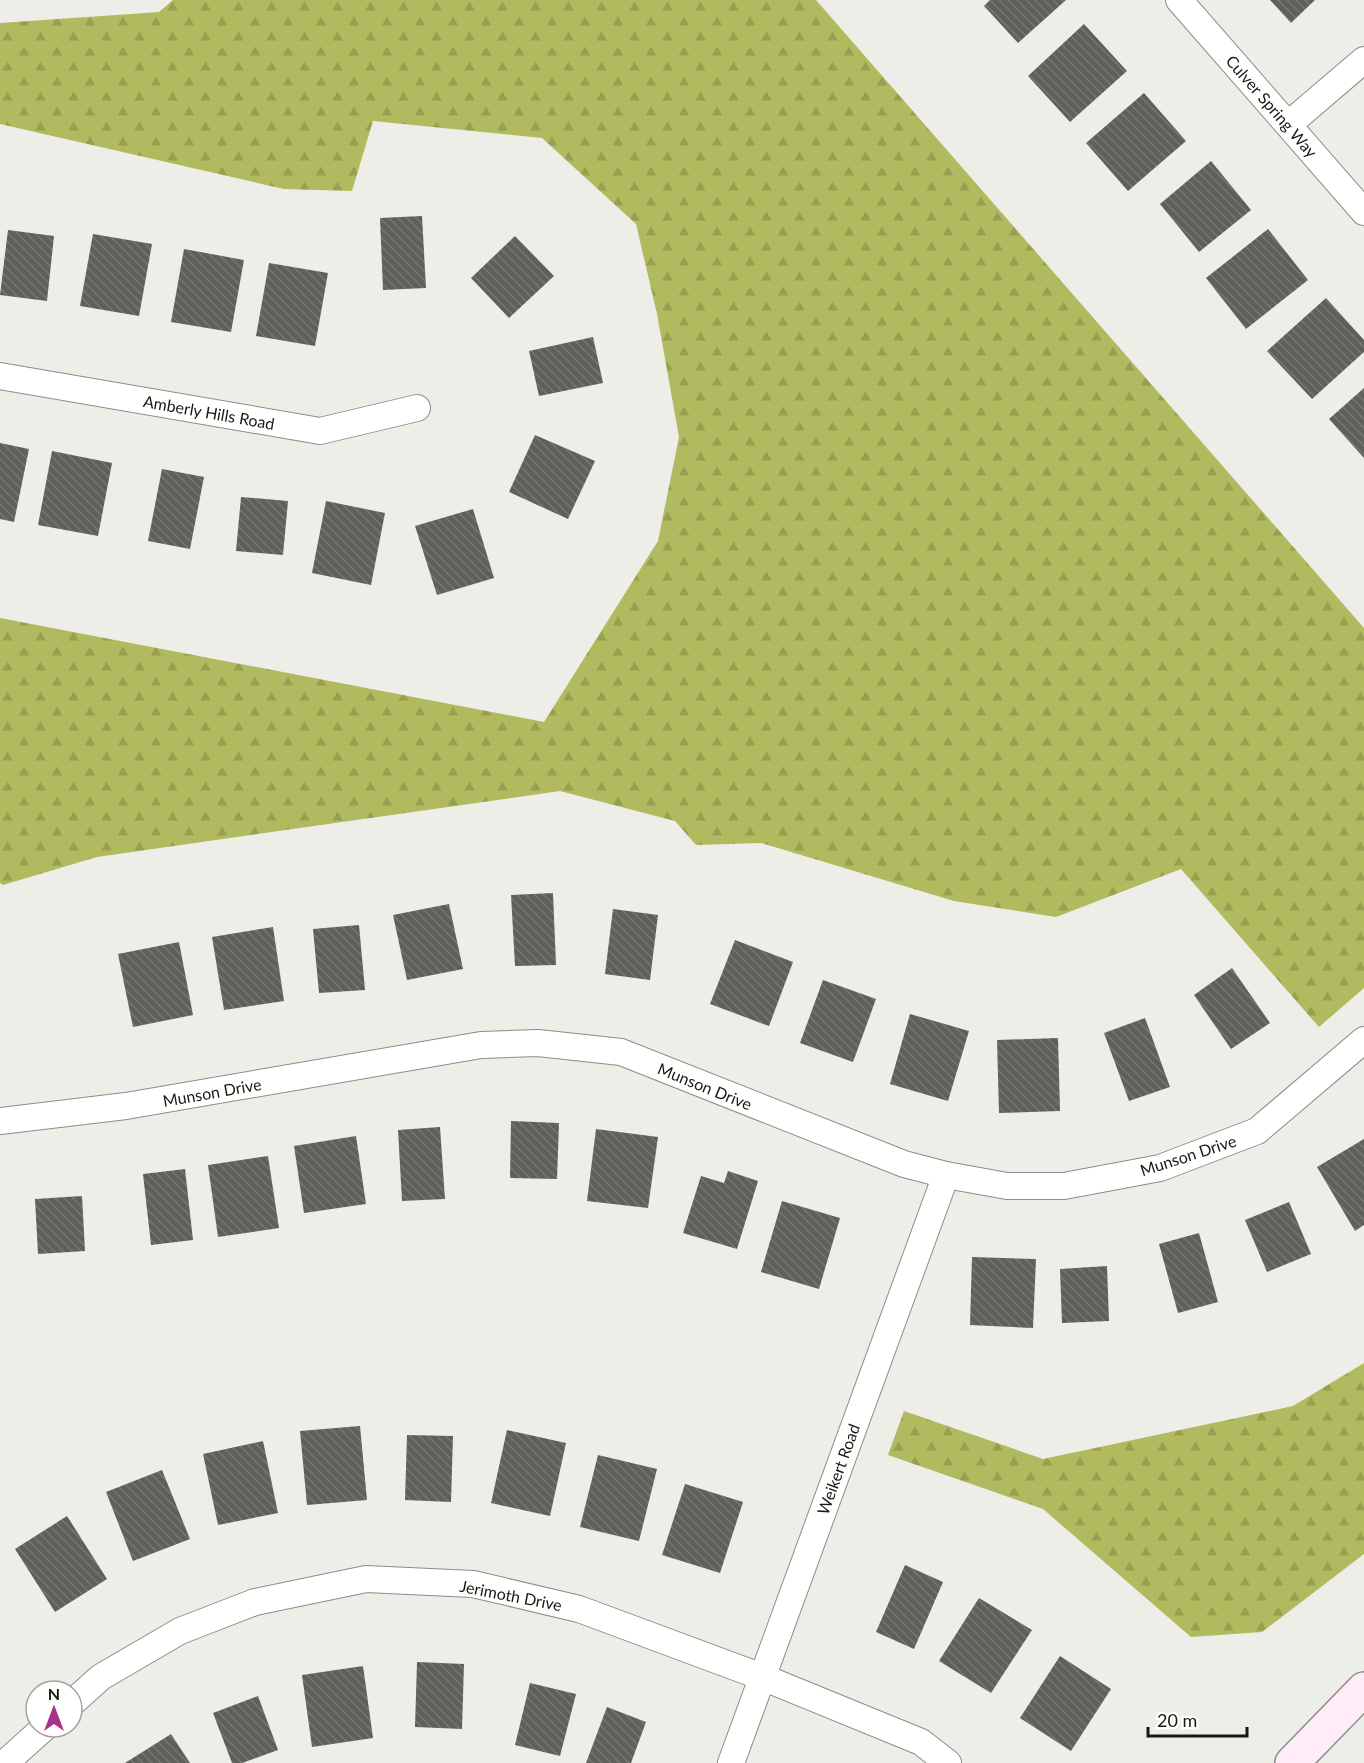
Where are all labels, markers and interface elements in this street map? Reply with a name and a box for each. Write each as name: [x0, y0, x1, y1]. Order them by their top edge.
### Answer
street label: Culver Spring Way: [1222, 51, 1322, 162]
street label: Amberly Hills Road: [142, 391, 276, 433]
street label: Munson Drive: [655, 1059, 755, 1113]
street label: Munson Drive: [161, 1074, 263, 1110]
street label: Munson Drive: [1138, 1131, 1238, 1179]
street label: Weikert Road: [813, 1421, 863, 1517]
street label: Jerimoth Drive: [458, 1576, 564, 1614]
north arrow: [24, 1679, 84, 1739]
text: N: [48, 1684, 60, 1703]
scale bar: [1148, 1700, 1247, 1738]
text: 20 m: [1157, 1709, 1197, 1731]

